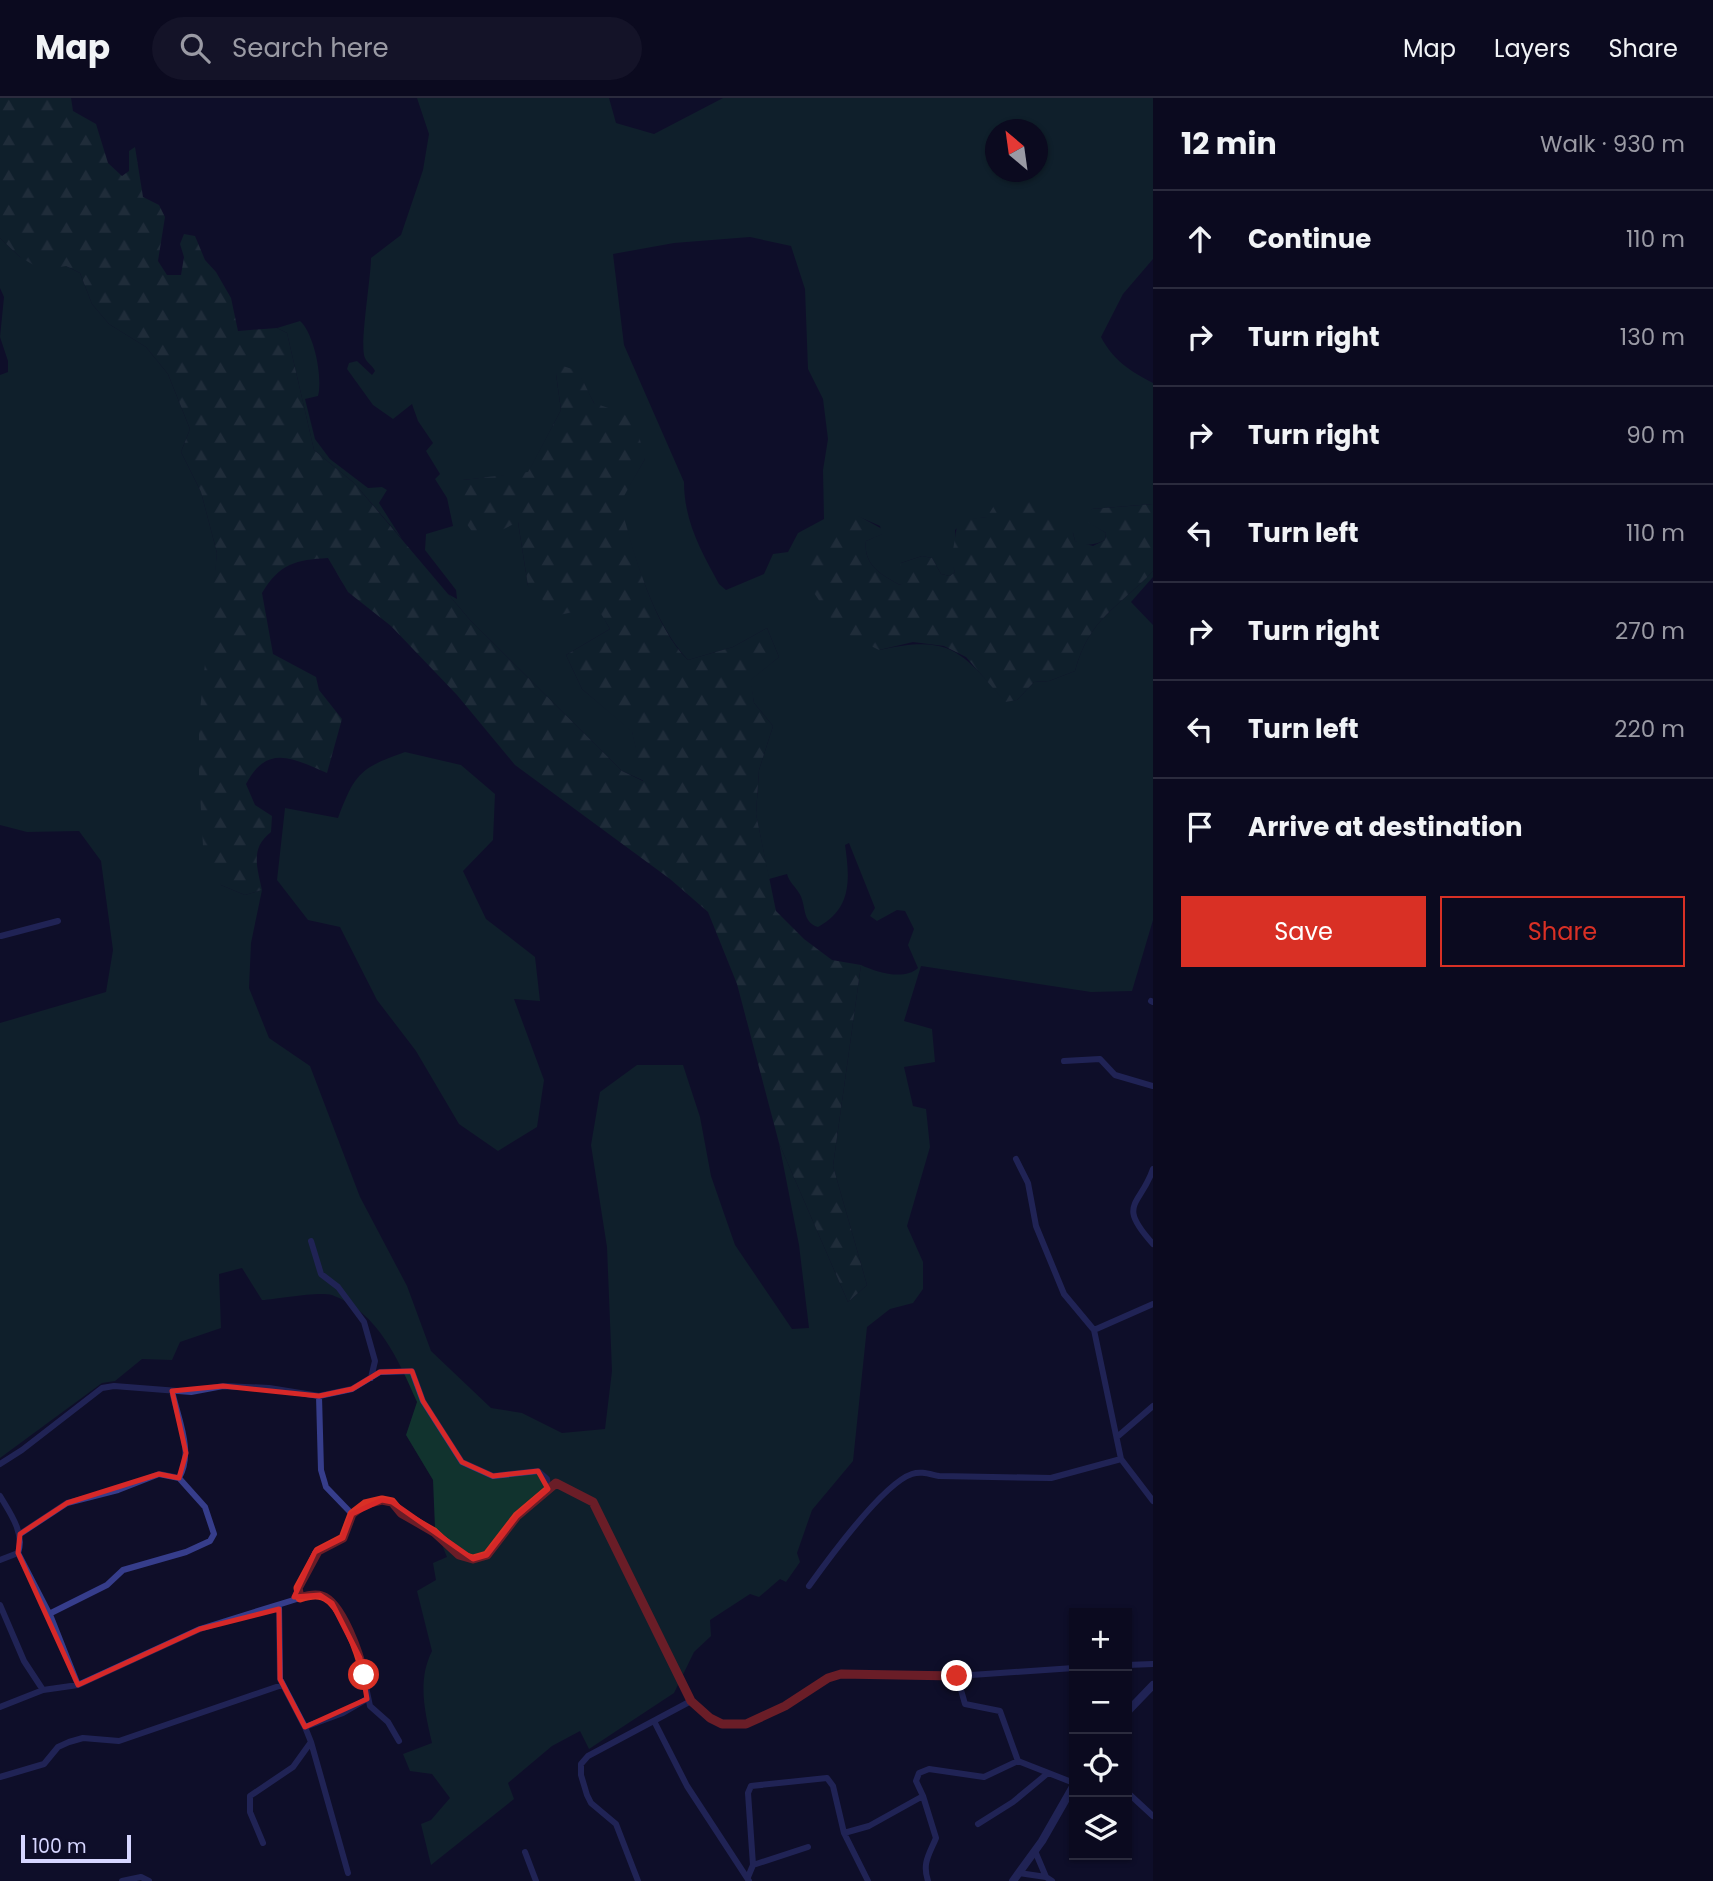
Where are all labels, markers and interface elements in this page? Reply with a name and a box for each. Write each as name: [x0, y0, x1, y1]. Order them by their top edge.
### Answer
search box: [152, 17, 642, 80]
text: Map: [35, 24, 110, 71]
icon: search: [176, 29, 214, 67]
text: Search here: [232, 30, 389, 66]
text: Map: [1403, 32, 1456, 65]
text: Layers: [1494, 32, 1570, 65]
text: Share: [1608, 32, 1678, 65]
north arrow: [985, 119, 1048, 182]
text: 12 min: [1181, 122, 1277, 165]
text: Walk · 930 m: [1540, 128, 1685, 160]
icon: ahead: [1181, 220, 1219, 258]
text: Continue: [1248, 221, 1371, 257]
text: 110 m: [1626, 223, 1685, 255]
icon: right: [1181, 318, 1219, 356]
text: Turn right: [1248, 319, 1380, 355]
text: 130 m: [1620, 321, 1685, 353]
icon: right: [1181, 416, 1219, 454]
text: Turn right: [1248, 417, 1380, 453]
text: 90 m: [1626, 419, 1685, 451]
icon: left: [1181, 514, 1219, 552]
text: Turn left: [1248, 515, 1359, 551]
text: 110 m: [1626, 517, 1685, 549]
icon: right: [1181, 612, 1219, 650]
text: Turn right: [1248, 613, 1380, 649]
text: 270 m: [1615, 615, 1685, 647]
icon: left: [1181, 710, 1219, 748]
text: Turn left: [1248, 711, 1359, 747]
text: 220 m: [1614, 713, 1685, 745]
icon: arrive: [1181, 808, 1219, 846]
text: Arrive at destination: [1248, 809, 1523, 845]
button: Save: [1181, 896, 1426, 967]
button: Share: [1440, 896, 1685, 967]
map controls: [1069, 1608, 1132, 1860]
button: +: [1069, 1608, 1132, 1671]
route start: [348, 1659, 379, 1690]
route end: [941, 1660, 972, 1691]
button: −: [1069, 1671, 1132, 1734]
button: locate: [1069, 1734, 1132, 1797]
button: layers: [1069, 1797, 1132, 1860]
scale bar: [21, 1832, 131, 1864]
text: 100 m: [32, 1833, 87, 1860]

